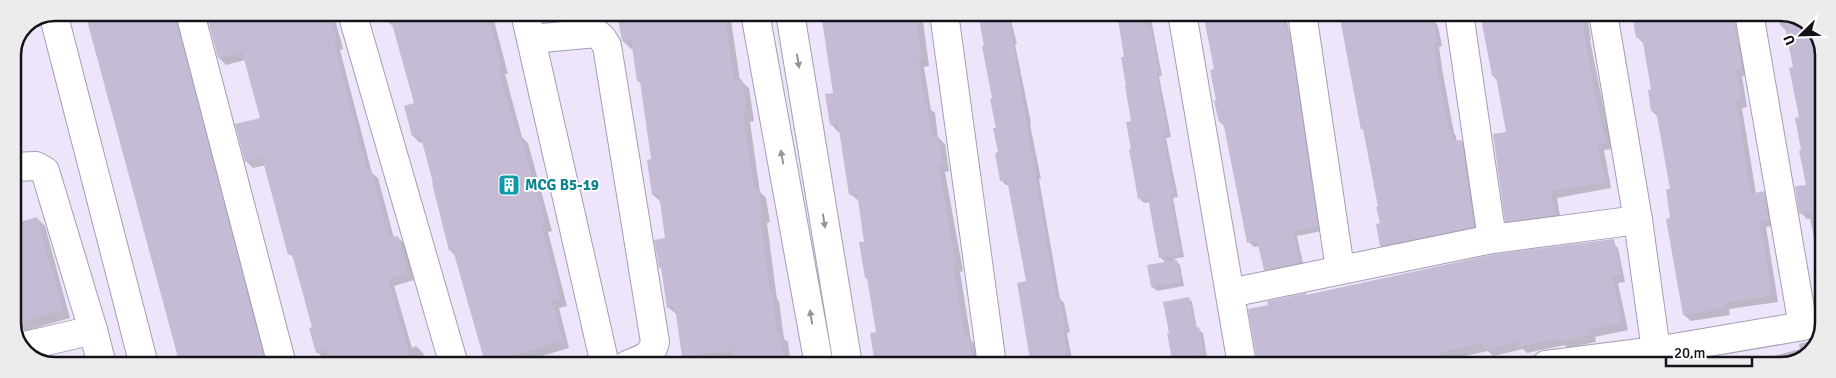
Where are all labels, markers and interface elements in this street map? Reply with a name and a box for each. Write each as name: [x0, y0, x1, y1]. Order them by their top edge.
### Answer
north arrow: [1776, 10, 1826, 60]
text: U: [1780, 32, 1799, 48]
one-way arrow: [794, 53, 802, 69]
one-way arrow: [777, 149, 785, 165]
building icon: MCG B5-19: [497, 173, 521, 197]
place label: MCG B5-19: [525, 176, 599, 194]
one-way arrow: [821, 214, 829, 230]
one-way arrow: [806, 309, 814, 325]
scale bar: [1666, 336, 1752, 368]
text: 20 m: [1674, 344, 1705, 362]

